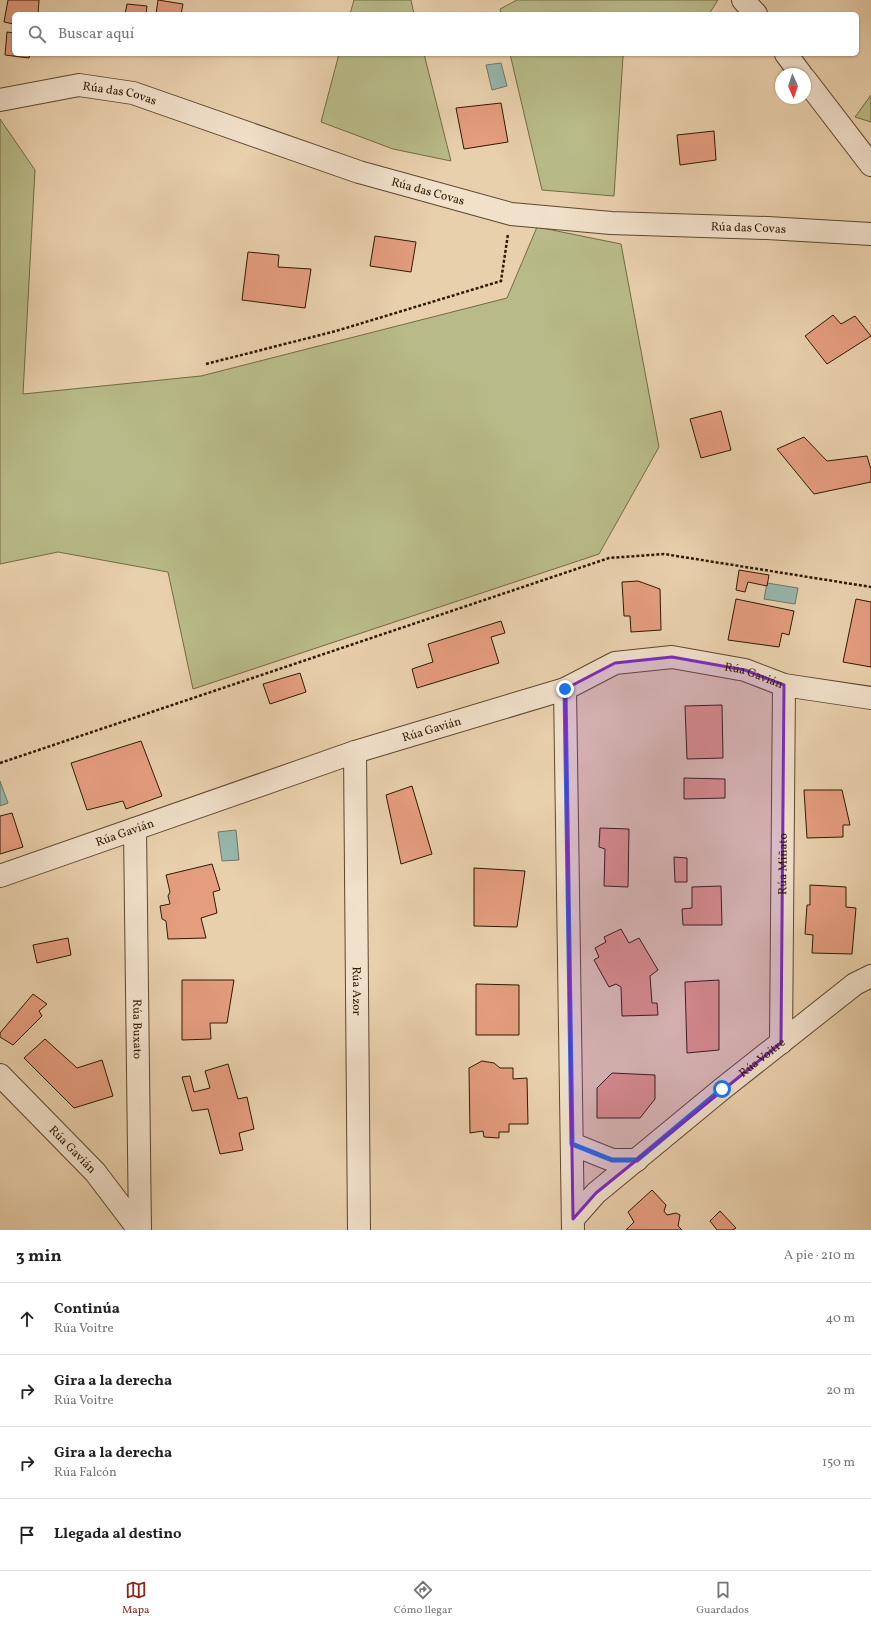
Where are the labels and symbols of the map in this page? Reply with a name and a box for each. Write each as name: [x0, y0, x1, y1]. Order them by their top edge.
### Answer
north arrow: [775, 68, 811, 104]
street label: Rúa das Covas: [82, 79, 159, 110]
street label: Rúa das Covas: [389, 174, 466, 210]
street label: Rúa das Covas: [711, 219, 786, 238]
street label: Rúa Gavián: [723, 660, 785, 693]
route end: [556, 680, 574, 698]
street label: Rúa Gavián: [400, 714, 463, 746]
street label: Rúa Gavián: [94, 816, 156, 851]
street label: Rúa Miñato: [775, 833, 792, 895]
street label: Rúa Azor: [348, 966, 364, 1016]
street label: Rúa Buxato: [128, 999, 145, 1059]
street label: Rúa Voitre: [736, 1035, 789, 1082]
route start: [713, 1080, 731, 1098]
street label: Rúa Gavián: [45, 1123, 99, 1177]

